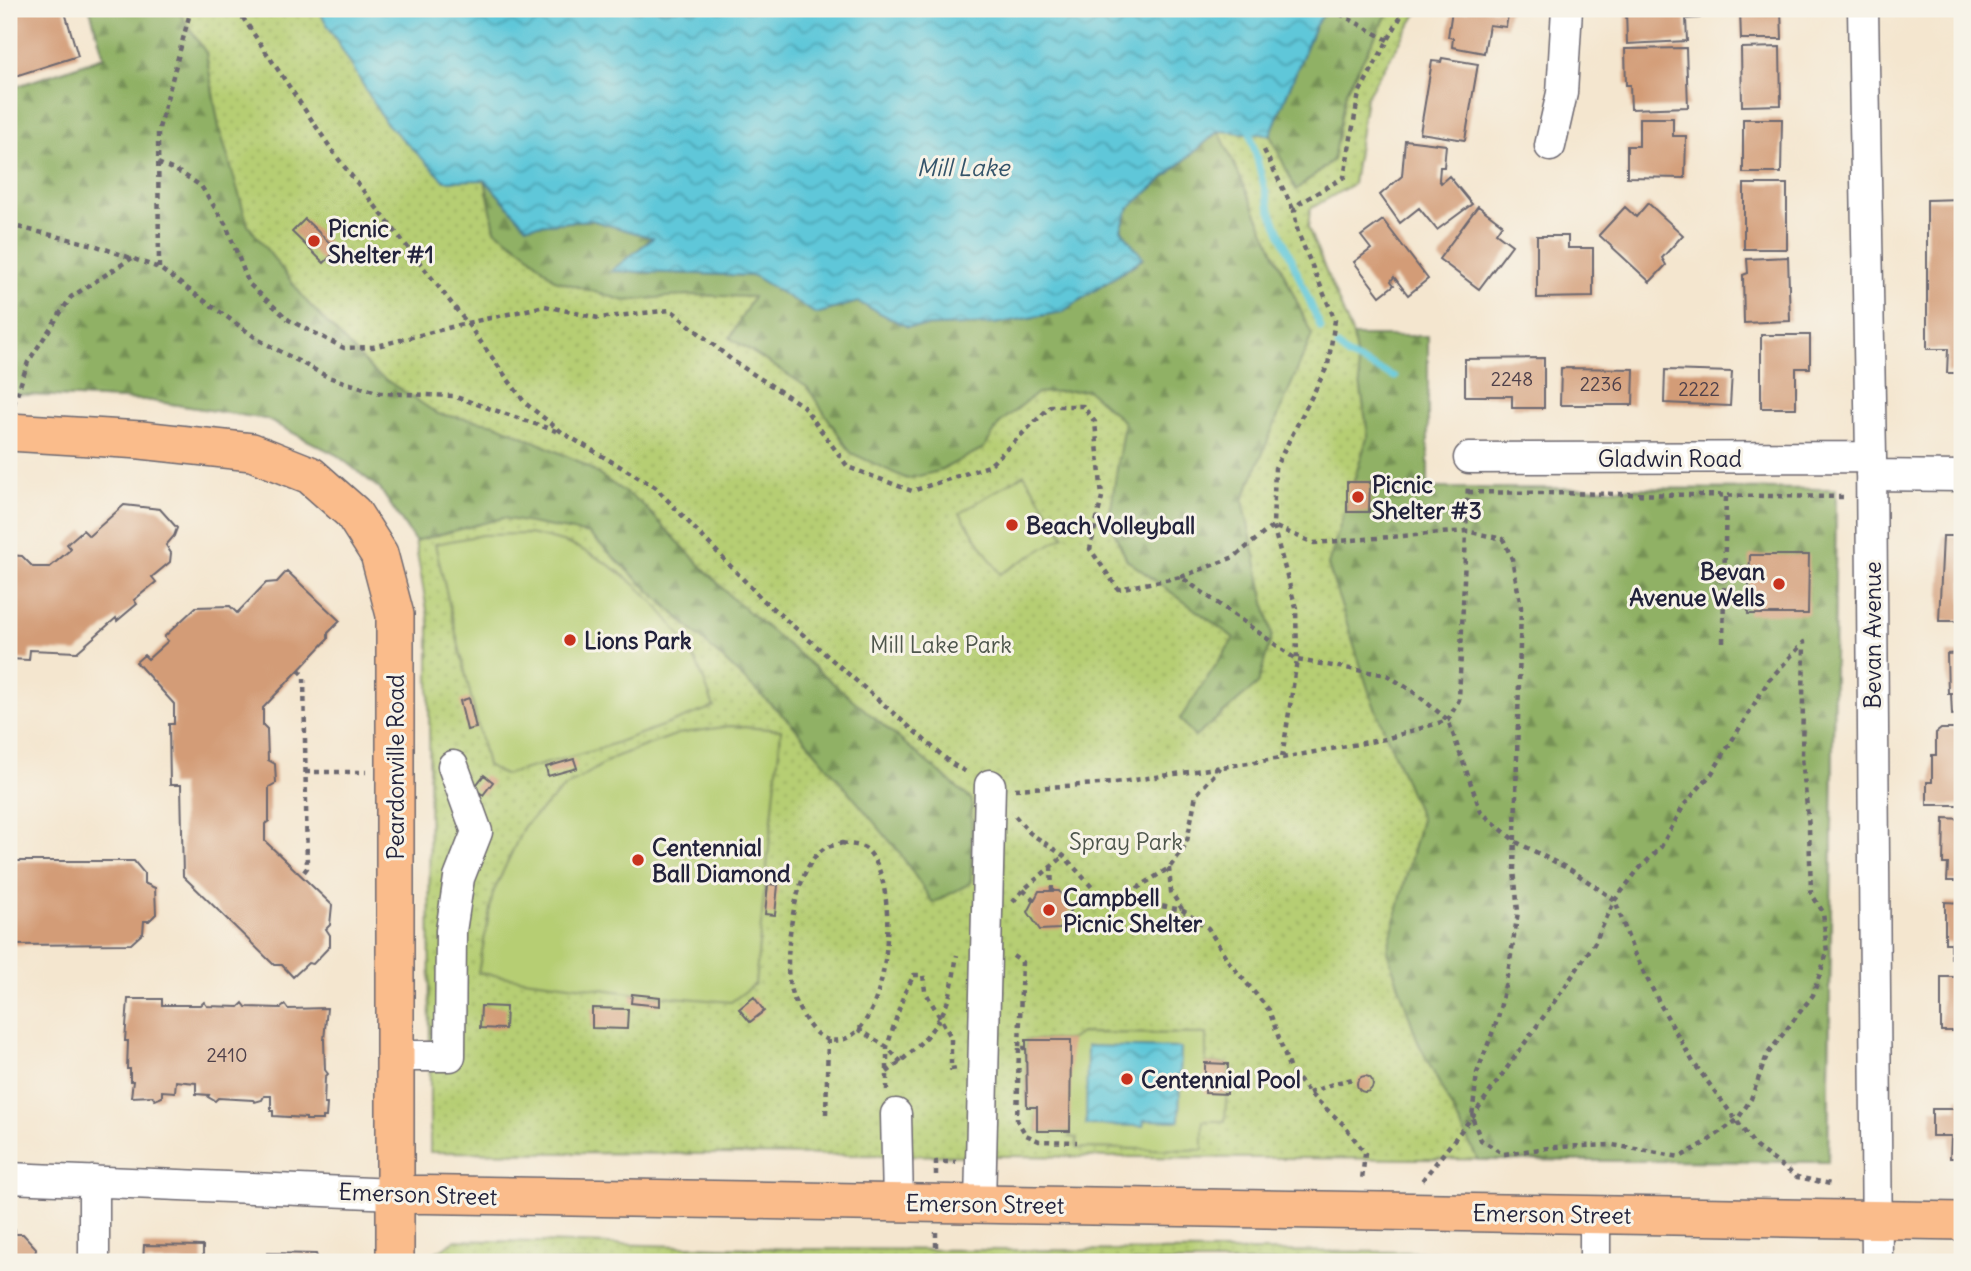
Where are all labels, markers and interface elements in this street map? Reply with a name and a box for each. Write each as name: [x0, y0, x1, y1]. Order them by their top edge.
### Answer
water label: Mill Lake: [917, 152, 1011, 182]
place label: Picnic Shelter #1: [328, 214, 434, 269]
marker: Picnic Shelter #1: [306, 233, 322, 249]
house number: 2248: [1491, 367, 1533, 391]
house number: 2236: [1580, 372, 1622, 396]
house number: 2222: [1678, 377, 1720, 401]
street label: Gladwin Road: [1598, 444, 1742, 473]
place label: Picnic Shelter #3: [1372, 470, 1482, 525]
marker: Picnic Shelter #3: [1350, 489, 1366, 505]
place label: Beach Volleyball: [1026, 511, 1195, 540]
marker: Beach Volleyball: [1004, 517, 1020, 533]
place label: Bevan Avenue Wells: [1629, 557, 1765, 612]
street label: Bevan Avenue: [1858, 561, 1887, 709]
marker: Bevan Avenue Wells: [1771, 576, 1787, 592]
place label: Lions Park: [584, 626, 692, 655]
park label: Mill Lake Park: [870, 630, 1012, 659]
marker: Lions Park: [562, 632, 578, 648]
street label: Peardonville Road: [381, 674, 410, 860]
park label: Spray Park: [1069, 827, 1183, 856]
place label: Centennial Ball Diamond: [652, 833, 791, 888]
marker: Centennial Ball Diamond: [630, 852, 646, 868]
place label: Campbell Picnic Shelter: [1063, 883, 1203, 938]
marker: Campbell Picnic Shelter: [1041, 902, 1057, 918]
house number: 2410: [207, 1043, 247, 1067]
place label: Centennial Pool: [1141, 1065, 1301, 1094]
marker: Centennial Pool: [1119, 1071, 1135, 1087]
street label: Emerson Street: [338, 1177, 498, 1211]
street label: Emerson Street: [905, 1188, 1065, 1220]
street label: Emerson Street: [1472, 1198, 1632, 1230]

